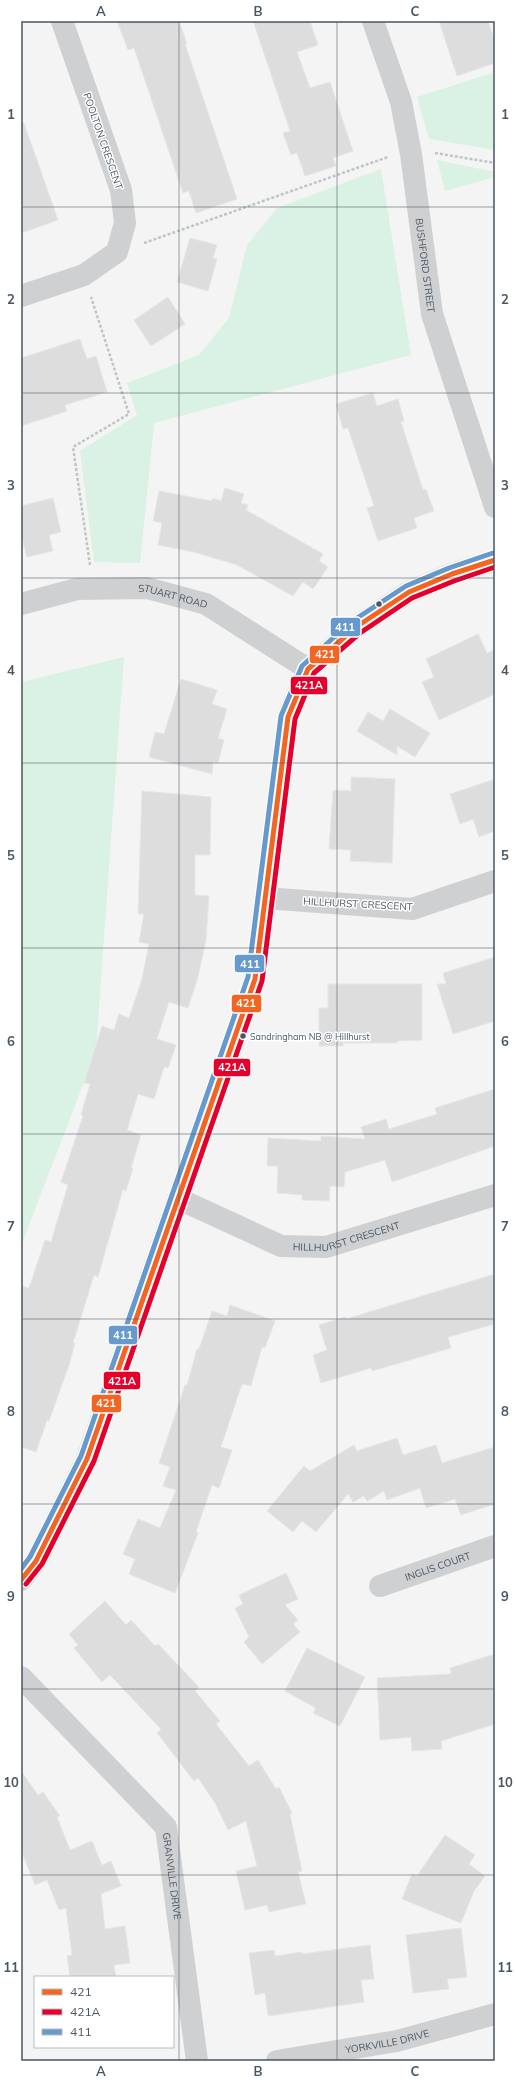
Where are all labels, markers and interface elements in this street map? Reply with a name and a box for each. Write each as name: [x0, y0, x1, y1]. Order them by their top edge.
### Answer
text: A: [96, 3, 106, 19]
text: B: [254, 3, 263, 19]
text: C: [411, 3, 420, 19]
street label: POOLTON CRESCENT: [80, 91, 126, 191]
text: 1: [7, 106, 15, 122]
text: 1: [501, 106, 509, 122]
street label: BUSHFORD STREET: [413, 217, 438, 313]
text: 2: [7, 291, 15, 307]
text: 2: [501, 291, 509, 307]
text: 3: [7, 477, 15, 493]
text: 3: [501, 477, 509, 493]
street label: STUART ROAD: [138, 581, 209, 611]
unlabelled marker: [374, 599, 384, 609]
line badge: 411: [330, 617, 361, 637]
text: 411: [335, 620, 355, 634]
line badge: 421: [309, 645, 340, 664]
text: 421: [315, 647, 335, 661]
text: 4: [7, 662, 15, 678]
text: 4: [501, 662, 509, 678]
line badge: 421A: [290, 676, 328, 695]
text: 421A: [295, 678, 324, 692]
text: 5: [7, 847, 15, 863]
text: 5: [501, 847, 509, 863]
street label: HILLHURST CRESCENT: [303, 895, 413, 913]
line badge: 411: [234, 954, 265, 973]
text: 411: [240, 957, 260, 971]
line badge: 421: [231, 994, 262, 1013]
text: 421: [236, 996, 256, 1010]
marker: Sandringham NB @ Hillhurst: [238, 1031, 248, 1041]
place label: Sandringham NB @ Hillhurst: [250, 1031, 370, 1042]
text: 6: [7, 1033, 15, 1049]
text: 6: [501, 1033, 509, 1049]
line badge: 421A: [213, 1058, 251, 1077]
text: 421A: [218, 1060, 247, 1074]
text: 7: [7, 1218, 15, 1234]
street label: HILLHURST CRESCENT: [293, 1218, 401, 1254]
text: 7: [501, 1218, 509, 1234]
line badge: 411: [108, 1325, 138, 1345]
text: 411: [113, 1328, 133, 1342]
line badge: 421A: [103, 1371, 141, 1390]
text: 421A: [108, 1374, 137, 1388]
line badge: 421: [91, 1394, 122, 1413]
text: 421: [96, 1396, 116, 1410]
text: 8: [7, 1403, 15, 1419]
text: 8: [501, 1403, 509, 1419]
street label: INGLIS COURT: [403, 1549, 472, 1583]
text: 9: [7, 1588, 15, 1604]
text: 9: [501, 1588, 509, 1604]
text: 10: [3, 1774, 19, 1790]
text: 10: [497, 1774, 513, 1790]
street label: GRANVILLE DRIVE: [160, 1832, 185, 1920]
text: 11: [3, 1959, 19, 1975]
text: 11: [497, 1959, 513, 1975]
legend: [34, 1976, 174, 2048]
text: 421: [70, 1984, 92, 1999]
text: 421A: [70, 2004, 101, 2019]
text: 411: [70, 2024, 92, 2039]
street label: YORKVILLE DRIVE: [343, 2026, 431, 2056]
text: A: [96, 2063, 106, 2079]
text: B: [254, 2063, 263, 2079]
text: C: [411, 2063, 420, 2079]

